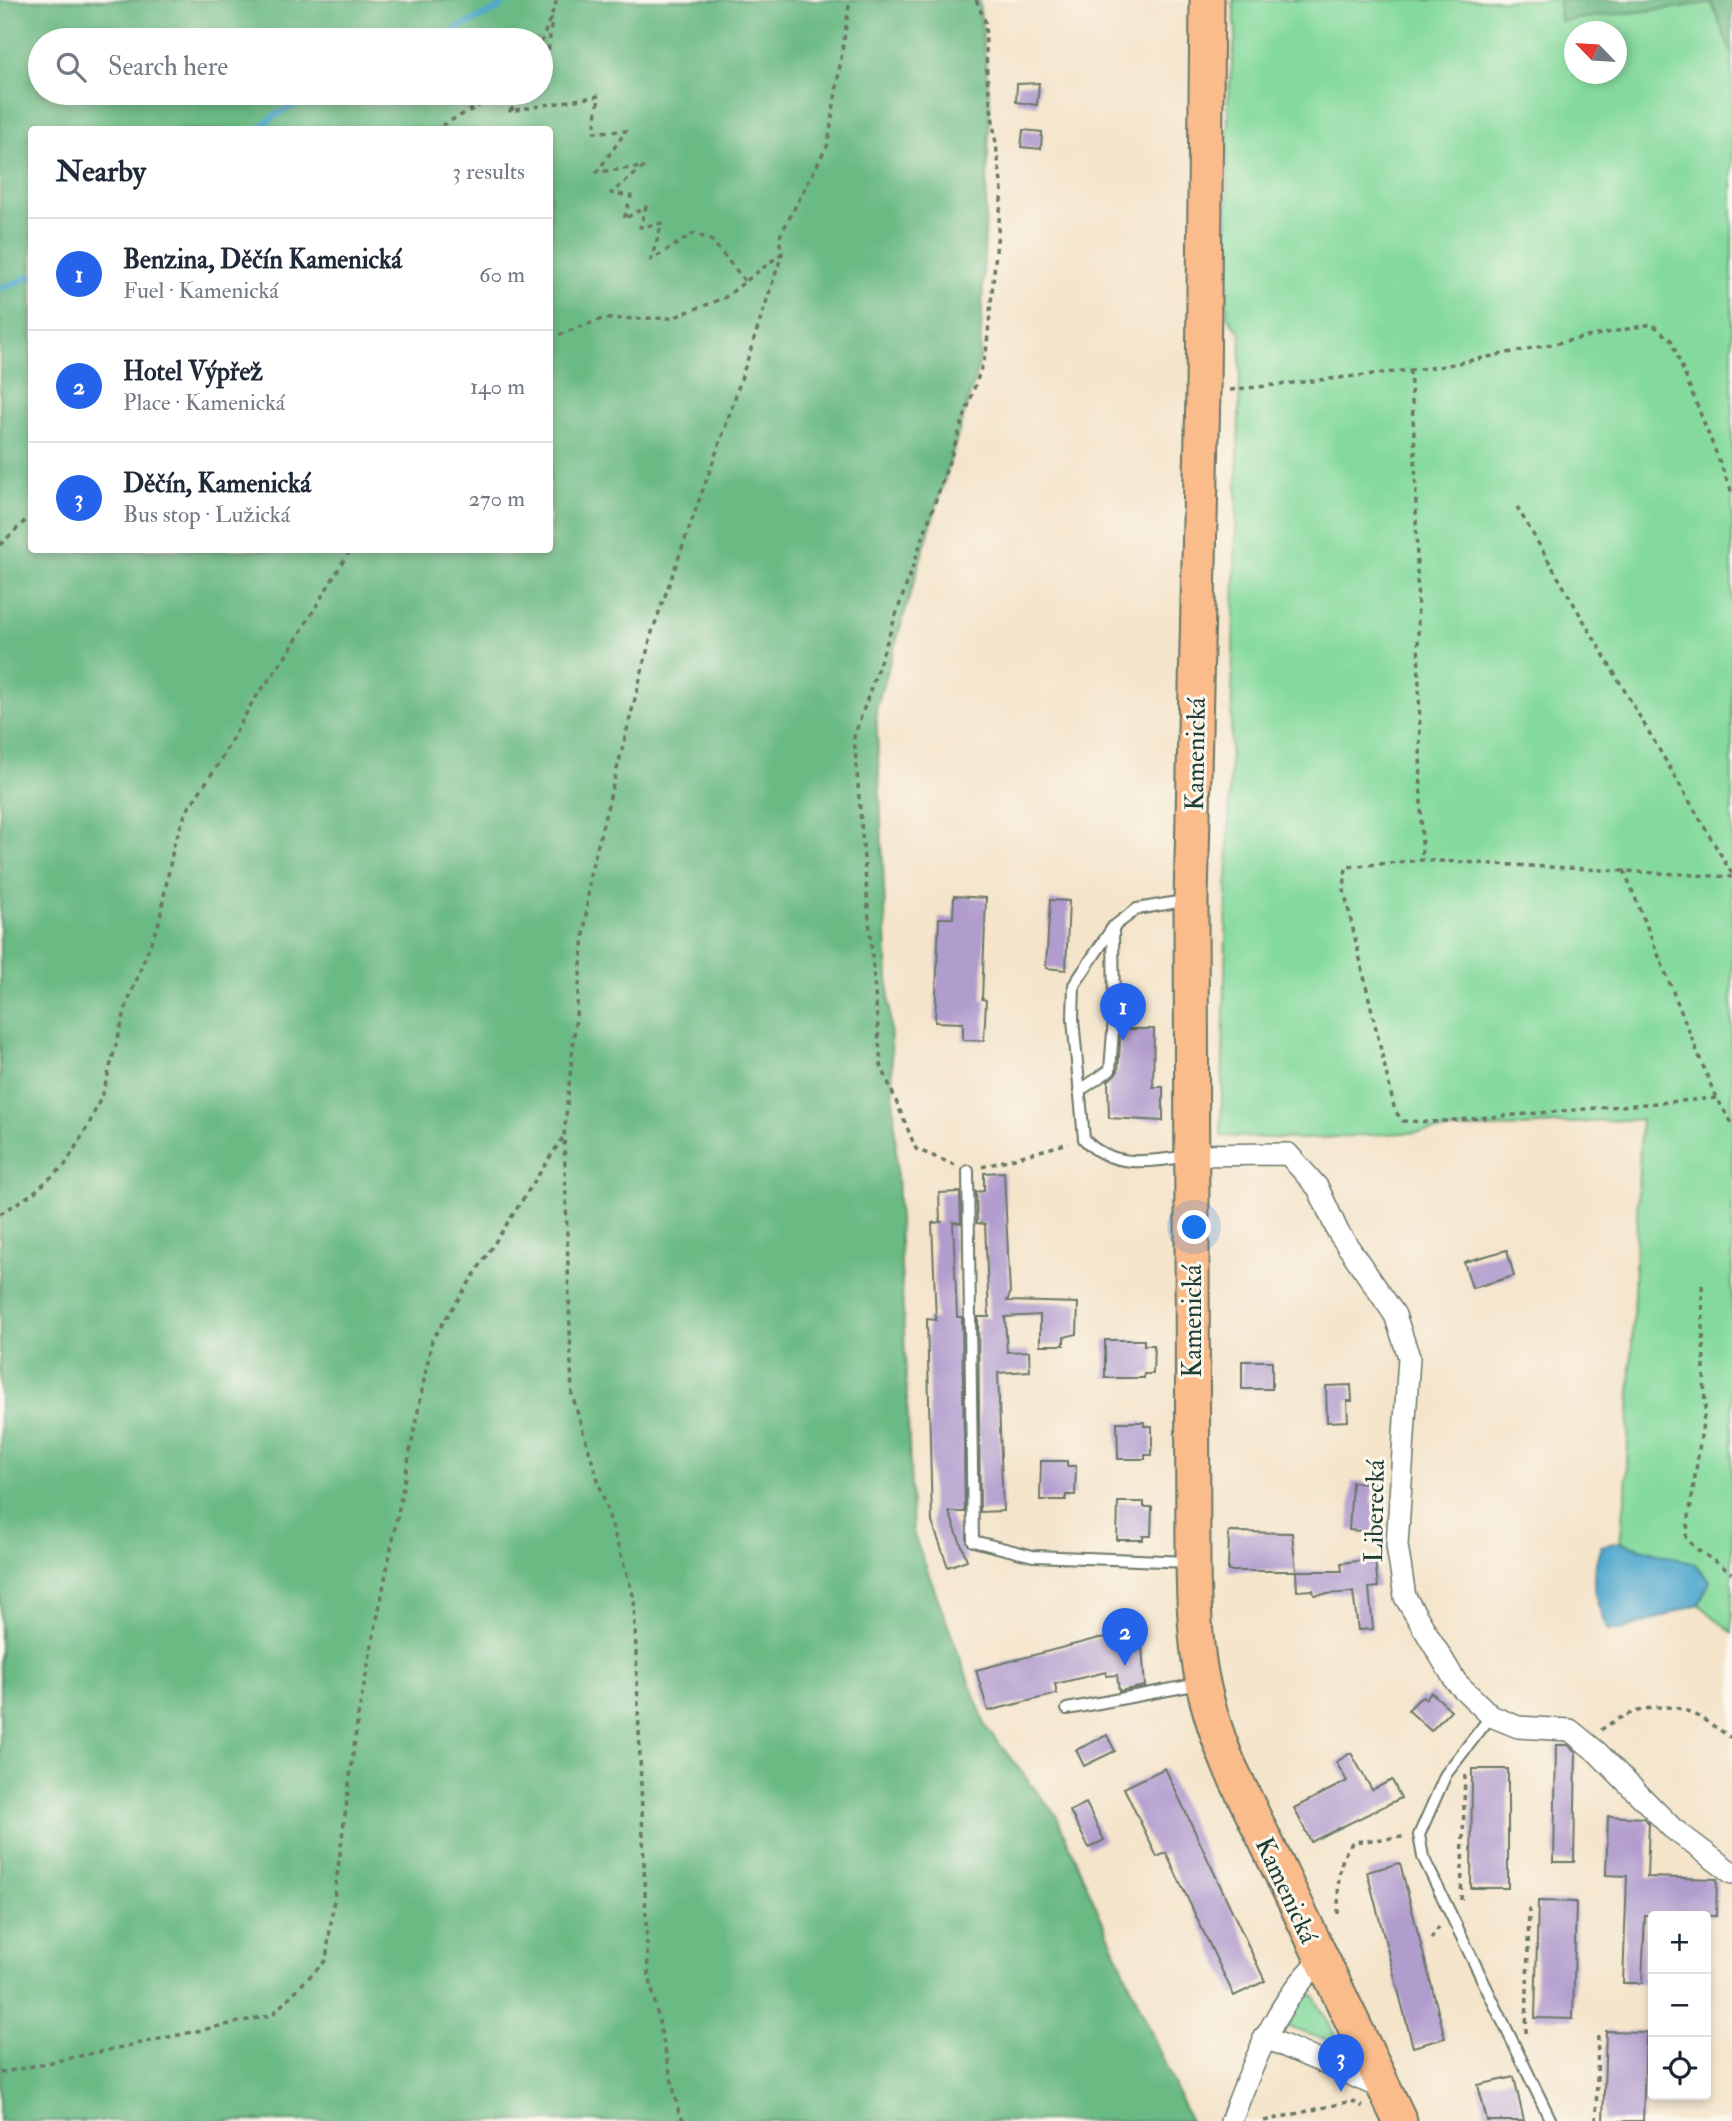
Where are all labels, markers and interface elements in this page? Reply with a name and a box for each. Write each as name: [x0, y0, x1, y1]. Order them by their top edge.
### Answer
north arrow: [1564, 21, 1627, 84]
search box: [28, 28, 553, 105]
icon: search: [52, 48, 90, 86]
text: Search here: [108, 51, 228, 83]
text: Nearby: [56, 153, 146, 190]
text: 3 results: [452, 157, 525, 186]
text: Benzina, Děčín Kamenická: [123, 244, 402, 276]
text: 1: [75, 260, 83, 289]
text: 60 m: [479, 260, 525, 289]
text: Fuel · Kamenická: [123, 276, 279, 305]
text: Hotel Výpřež: [123, 356, 263, 388]
text: 2: [73, 372, 85, 401]
text: 140 m: [470, 372, 525, 401]
text: Place · Kamenická: [123, 388, 285, 417]
text: Děčín, Kamenická: [123, 468, 311, 500]
text: 3: [75, 484, 83, 513]
text: 270 m: [468, 484, 525, 513]
text: Bus stop · Lužická: [123, 500, 290, 529]
street label: Kamenická: [1179, 697, 1213, 811]
pin: 1: [1100, 983, 1146, 1041]
your location: [1177, 1210, 1211, 1244]
street label: Kamenická: [1177, 1264, 1209, 1378]
street label: Liberecká: [1358, 1459, 1392, 1563]
pin: 2: [1102, 1608, 1148, 1666]
street label: Kamenická: [1248, 1832, 1325, 1949]
map controls: [1648, 1911, 1711, 2100]
button: +: [1648, 1911, 1711, 1974]
button: −: [1648, 1974, 1711, 2037]
pin: 3: [1318, 2034, 1364, 2092]
button: locate: [1648, 2037, 1711, 2100]

